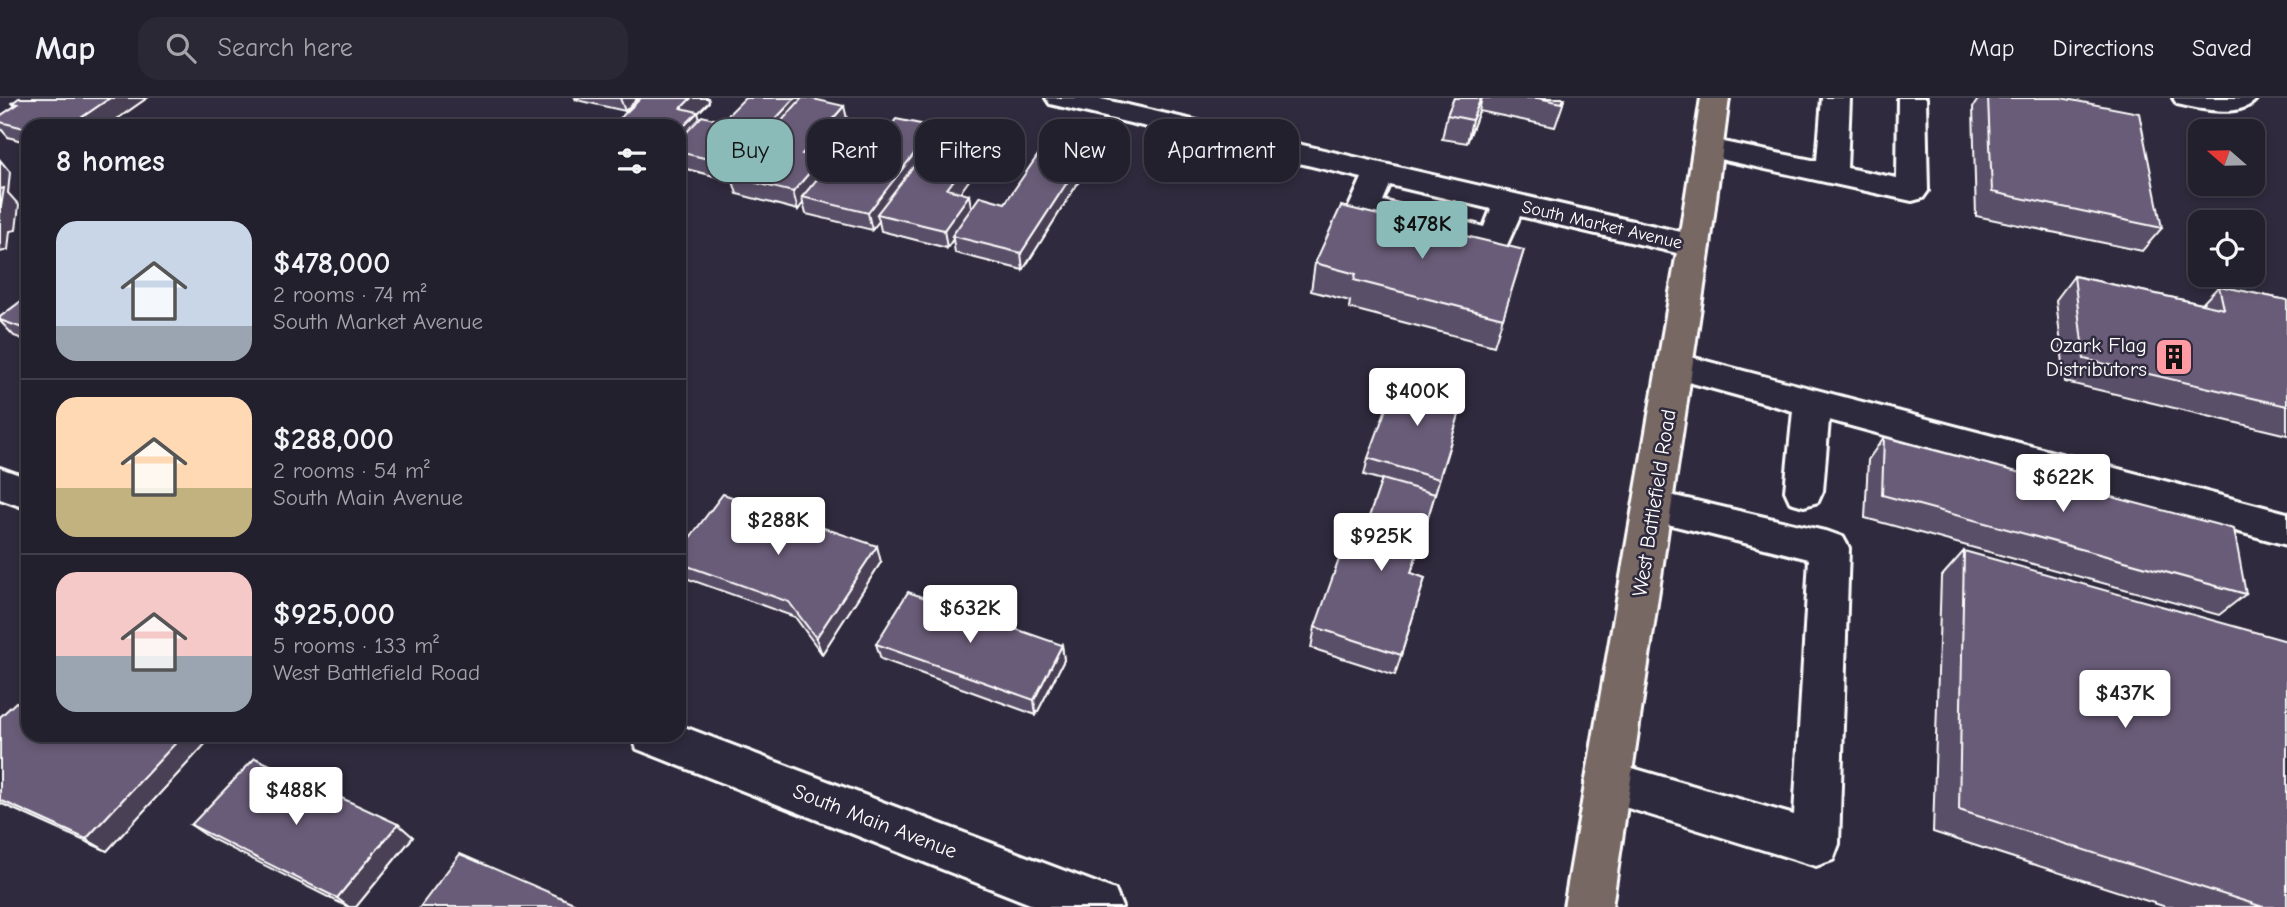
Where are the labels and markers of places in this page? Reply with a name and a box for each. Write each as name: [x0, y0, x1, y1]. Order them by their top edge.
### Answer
pin: $478K: [1373, 202, 1471, 261]
place label: Ozark Flag Distributors: [2046, 333, 2147, 381]
building icon: Ozark Flag Distributors: [2153, 336, 2195, 378]
pin: $400K: [1368, 368, 1466, 428]
pin: $622K: [2014, 454, 2112, 514]
pin: $288K: [729, 498, 827, 557]
pin: $925K: [1332, 514, 1430, 573]
pin: $632K: [921, 586, 1019, 645]
pin: $437K: [2076, 670, 2174, 730]
pin: $488K: [247, 768, 345, 827]

